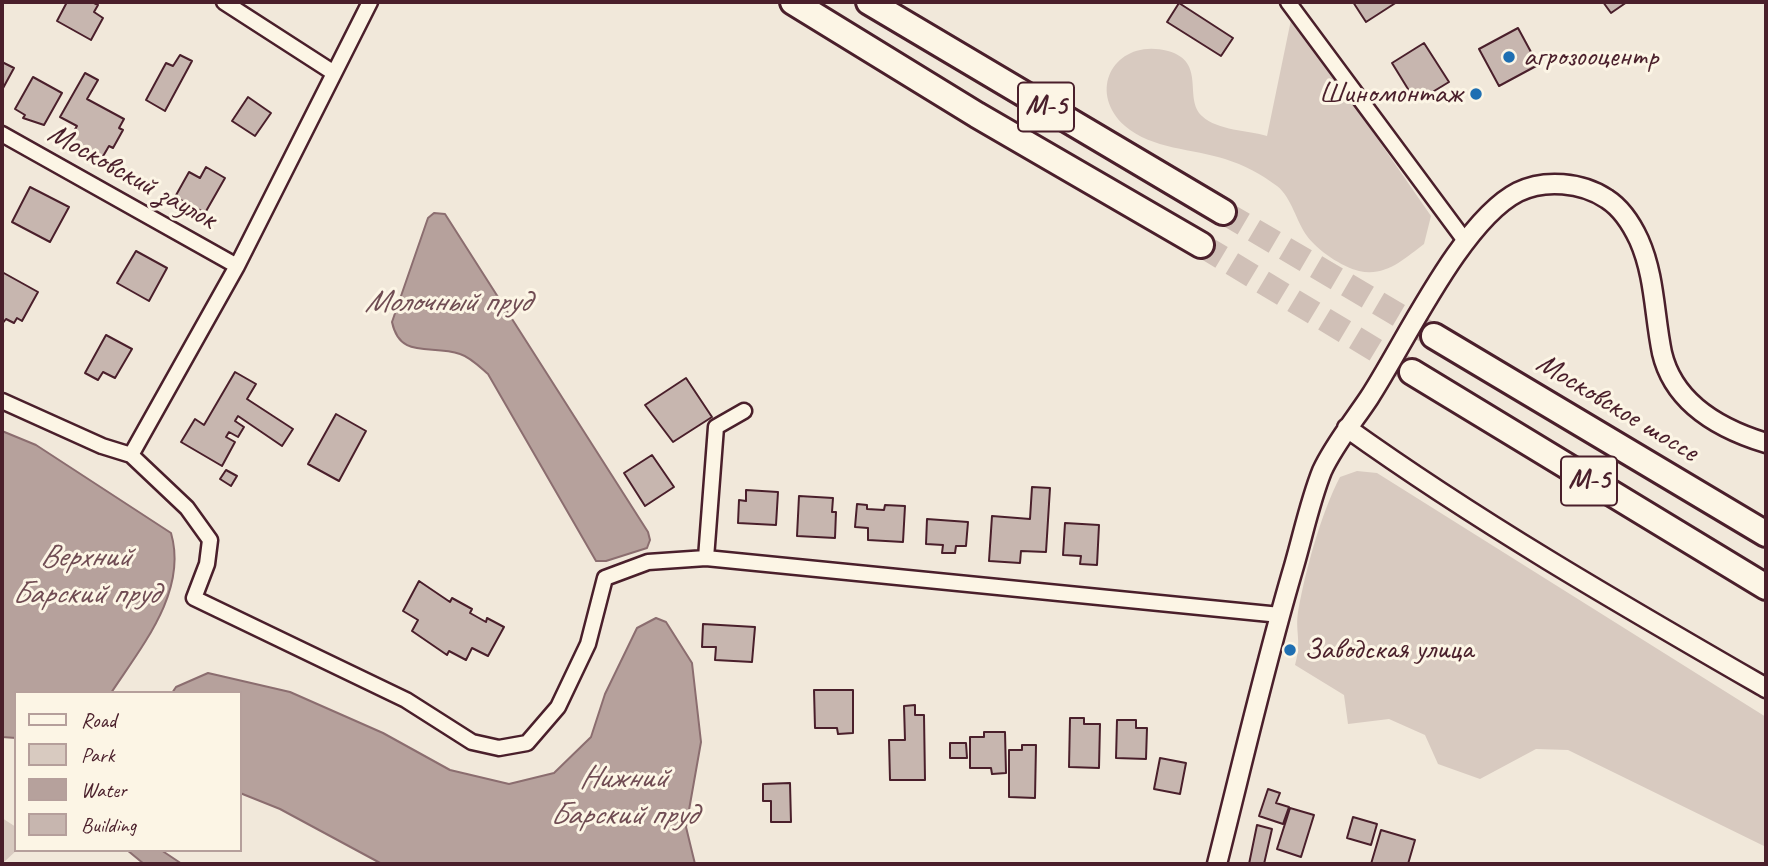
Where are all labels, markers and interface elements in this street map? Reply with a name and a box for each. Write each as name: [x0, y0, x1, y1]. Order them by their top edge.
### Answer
place label: агрозооцентр: [1523, 39, 1658, 75]
marker: агрозооцентр: [1501, 49, 1517, 65]
place label: Шиномонтаж: [1319, 76, 1462, 112]
road number: М-5: [1018, 82, 1074, 132]
marker: Шиномонтаж: [1468, 86, 1484, 102]
street label: Московский заулок: [41, 116, 223, 238]
water label: Молочный пруд: [365, 284, 529, 322]
street label: Московское шоссе: [1530, 346, 1704, 470]
road number: М-5: [1561, 456, 1617, 505]
water label: Верхний Барский пруд: [12, 539, 158, 614]
place label: Заводская улица: [1304, 632, 1473, 668]
marker: Заводская улица: [1282, 642, 1298, 658]
legend: [14, 691, 242, 852]
text: Road: [81, 707, 116, 733]
text: Park: [81, 742, 114, 768]
water label: Нижний Барский пруд: [550, 760, 696, 835]
text: Water: [81, 777, 127, 803]
text: Building: [81, 812, 136, 838]

